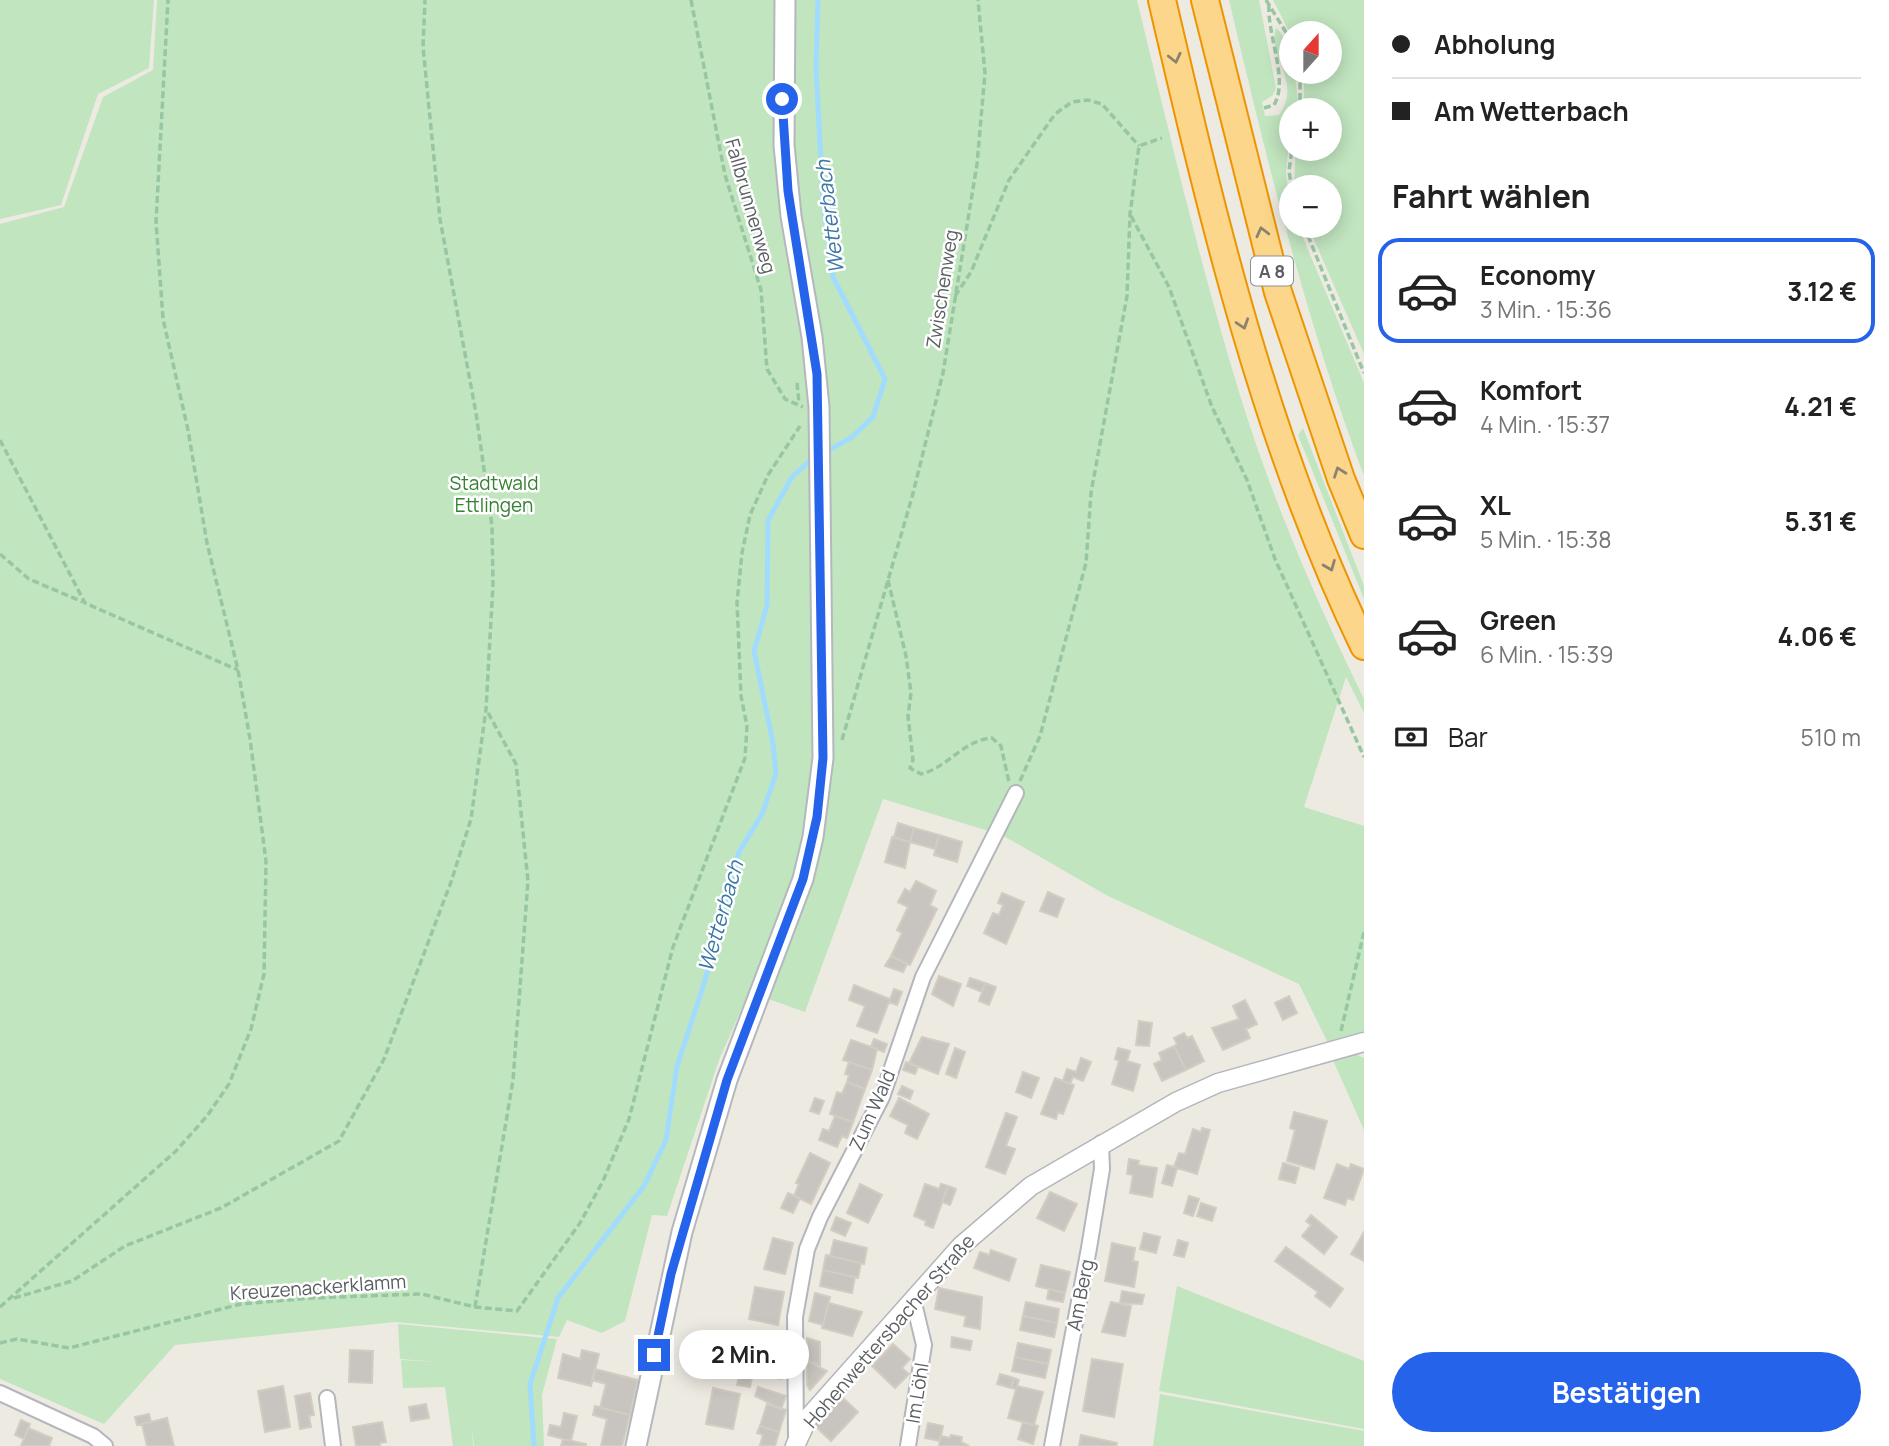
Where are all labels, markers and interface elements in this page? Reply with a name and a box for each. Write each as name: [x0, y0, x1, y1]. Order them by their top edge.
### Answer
north arrow: [1279, 21, 1342, 84]
map controls: [1279, 21, 1342, 238]
text: Abholung: [1434, 26, 1556, 62]
one-way arrow: [1167, 52, 1181, 64]
route start: [766, 83, 798, 115]
text: Am Wetterbach: [1434, 93, 1629, 129]
button: +: [1279, 98, 1342, 161]
street label: Fallbrunnenweg: [719, 136, 783, 276]
water label: Wetterbach: [808, 157, 850, 275]
text: Fahrt wählen: [1392, 174, 1591, 218]
button: −: [1279, 175, 1342, 238]
one-way arrow: [1256, 226, 1270, 238]
street label: Zwischenweg: [920, 228, 964, 350]
road number: A 8: [1251, 256, 1293, 286]
text: Economy: [1480, 257, 1595, 293]
icon: car: [1396, 259, 1459, 322]
text: 3.12 €: [1787, 273, 1857, 309]
text: 3 Min. · 15:36: [1480, 293, 1612, 325]
one-way arrow: [1235, 317, 1249, 330]
text: Komfort: [1480, 372, 1582, 408]
icon: car: [1396, 374, 1459, 437]
text: 4.21 €: [1784, 388, 1857, 424]
text: 4 Min. · 15:37: [1480, 408, 1610, 440]
one-way arrow: [1333, 467, 1347, 479]
park label: Stadtwald Ettlingen: [449, 470, 539, 518]
text: XL: [1480, 487, 1511, 523]
icon: car: [1396, 489, 1459, 552]
text: 5.31 €: [1784, 503, 1857, 539]
text: 5 Min. · 15:38: [1480, 523, 1612, 555]
one-way arrow: [1321, 559, 1335, 571]
text: Green: [1480, 602, 1556, 638]
icon: car: [1396, 604, 1459, 667]
text: 4.06 €: [1778, 618, 1857, 654]
text: 6 Min. · 15:39: [1480, 638, 1614, 670]
icon: cash: [1392, 718, 1430, 756]
text: Bar: [1448, 719, 1488, 755]
text: 510 m: [1801, 721, 1861, 753]
water label: Wetterbach: [691, 856, 750, 975]
street label: Zum Wald: [843, 1065, 901, 1155]
street label: Hohenwettersbacher Straße: [798, 1229, 980, 1433]
street label: Am Berg: [1060, 1257, 1100, 1333]
street label: Kreuzenackerklamm: [229, 1268, 407, 1306]
callout: 2 Min.: [678, 1330, 808, 1380]
text: 2 Min.: [711, 1338, 777, 1370]
route end: [638, 1339, 670, 1371]
button: Bestätigen: [1392, 1352, 1861, 1432]
street label: Im Löhl: [899, 1361, 935, 1425]

